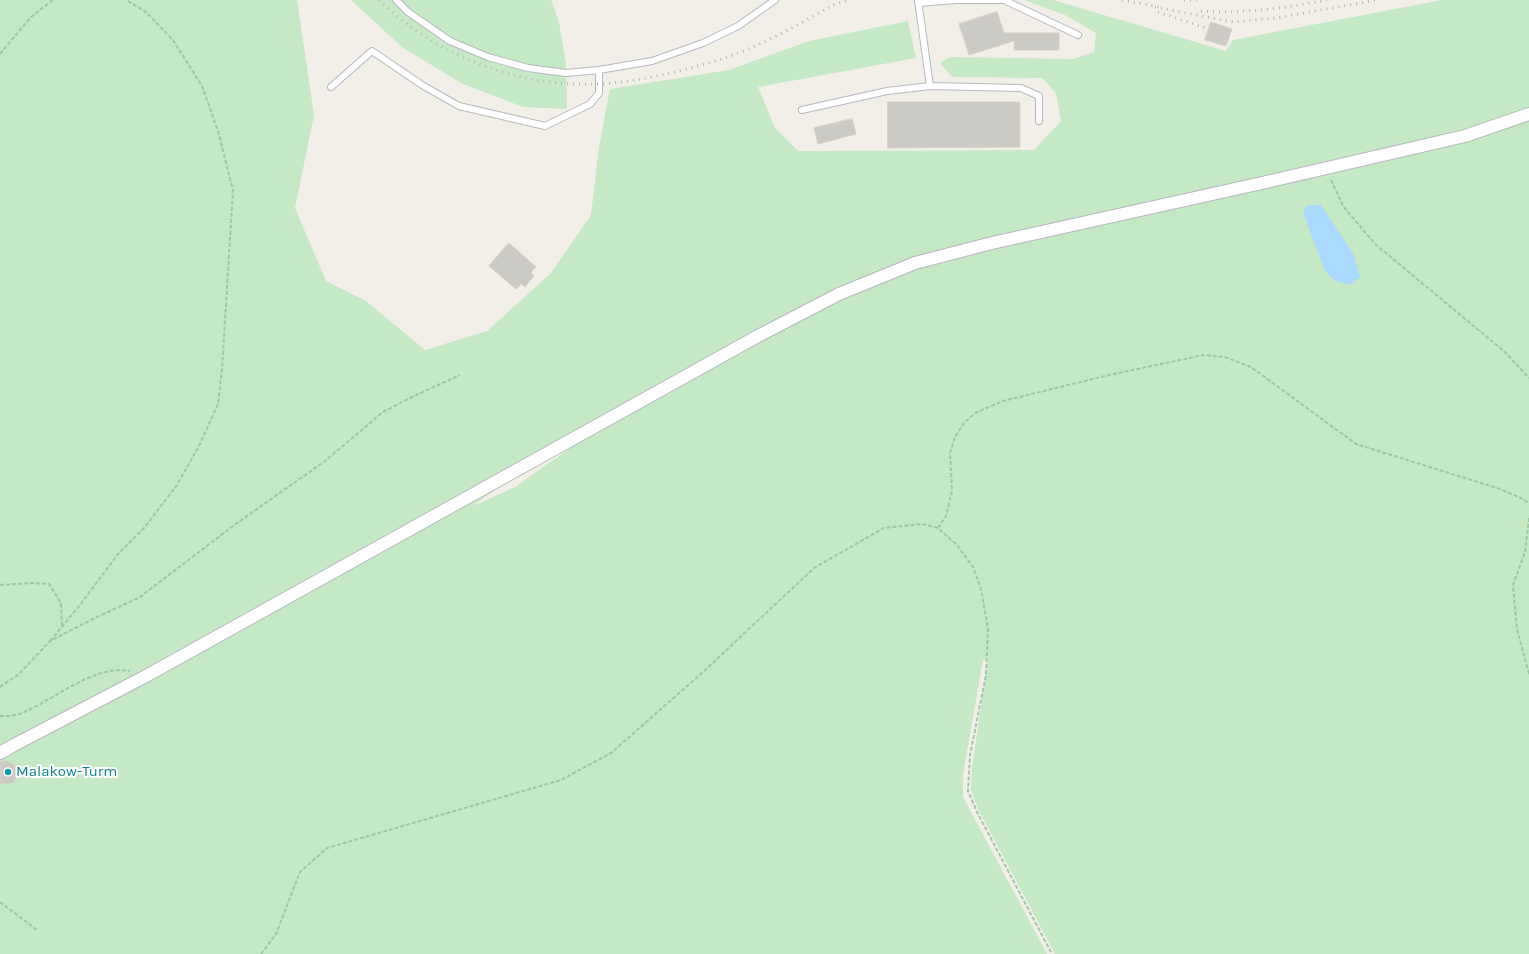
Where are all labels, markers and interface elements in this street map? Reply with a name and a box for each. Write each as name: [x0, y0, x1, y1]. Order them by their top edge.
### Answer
place label: Malakow-Turm: [16, 763, 117, 781]
marker: Malakow-Turm: [3, 767, 13, 777]

